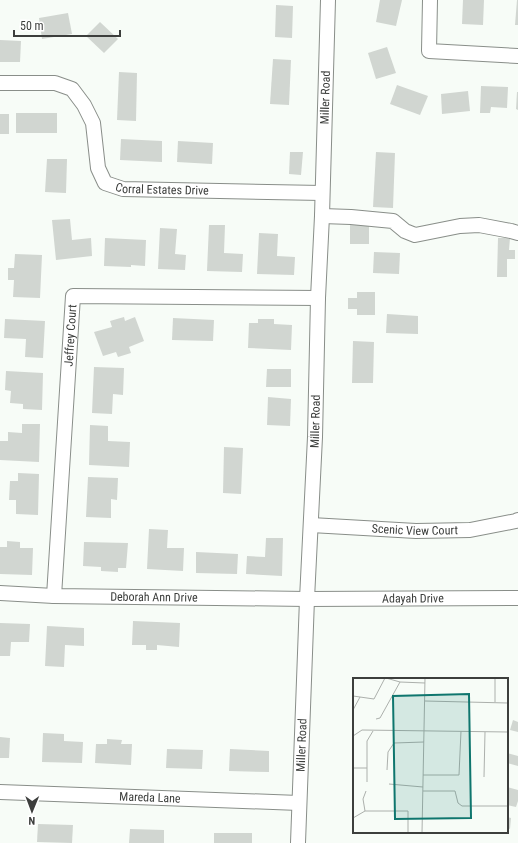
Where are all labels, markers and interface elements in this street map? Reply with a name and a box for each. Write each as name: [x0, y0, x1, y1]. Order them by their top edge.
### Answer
scale bar: [14, 12, 120, 38]
text: 50 m: [20, 19, 44, 33]
street label: Miller Road: [318, 71, 333, 124]
street label: Corral Estates Drive: [114, 180, 209, 198]
street label: Jeffrey Court: [62, 304, 79, 367]
street label: Miller Road: [307, 394, 323, 448]
street label: Scenic View Court: [371, 521, 458, 538]
street label: Deborah Ann Drive: [110, 590, 198, 605]
street label: Adayah Drive: [382, 591, 444, 606]
inset map: [353, 678, 508, 833]
street label: Miller Road: [294, 718, 310, 772]
street label: Mareda Lane: [119, 789, 181, 806]
north arrow: [12, 791, 52, 831]
text: N: [28, 814, 35, 827]

